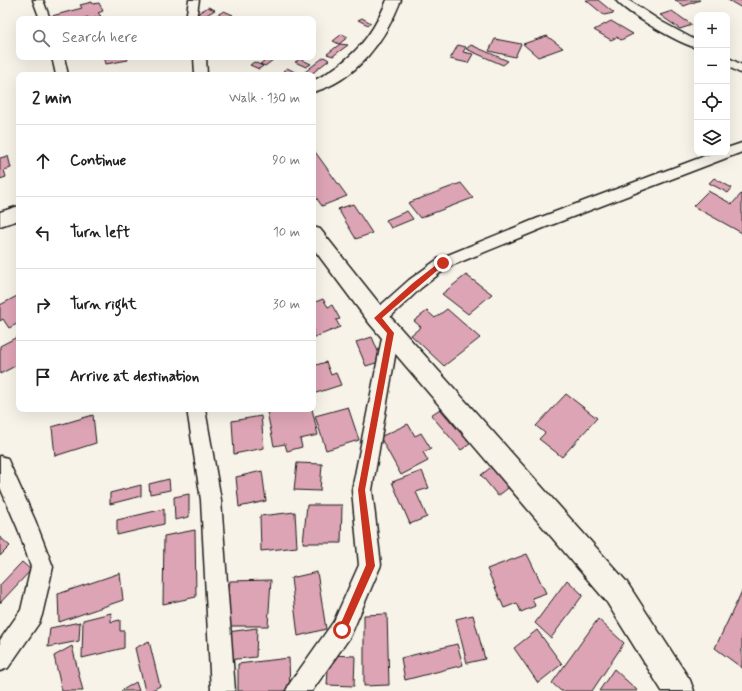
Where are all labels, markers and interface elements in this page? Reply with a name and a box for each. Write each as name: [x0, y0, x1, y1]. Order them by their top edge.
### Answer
map controls: [694, 12, 730, 156]
button: +: [694, 12, 730, 48]
search box: [16, 16, 316, 60]
icon: search: [30, 27, 52, 49]
text: Search here: [62, 28, 138, 48]
button: −: [694, 48, 730, 84]
button: locate: [694, 84, 730, 120]
text: 2 min: [32, 87, 72, 109]
text: Walk · 130 m: [229, 90, 300, 107]
button: layers: [694, 120, 730, 156]
icon: ahead: [32, 150, 54, 172]
text: Continue: [70, 151, 126, 171]
text: 90 m: [272, 152, 300, 169]
icon: left: [32, 222, 54, 244]
text: Turn left: [70, 223, 130, 243]
text: 10 m: [273, 224, 300, 241]
route end: [434, 254, 452, 272]
icon: right: [32, 294, 54, 316]
text: Turn right: [70, 295, 137, 315]
text: 30 m: [273, 296, 300, 313]
icon: arrive: [32, 366, 54, 388]
text: Arrive at destination: [70, 367, 199, 387]
route start: [333, 621, 351, 639]

